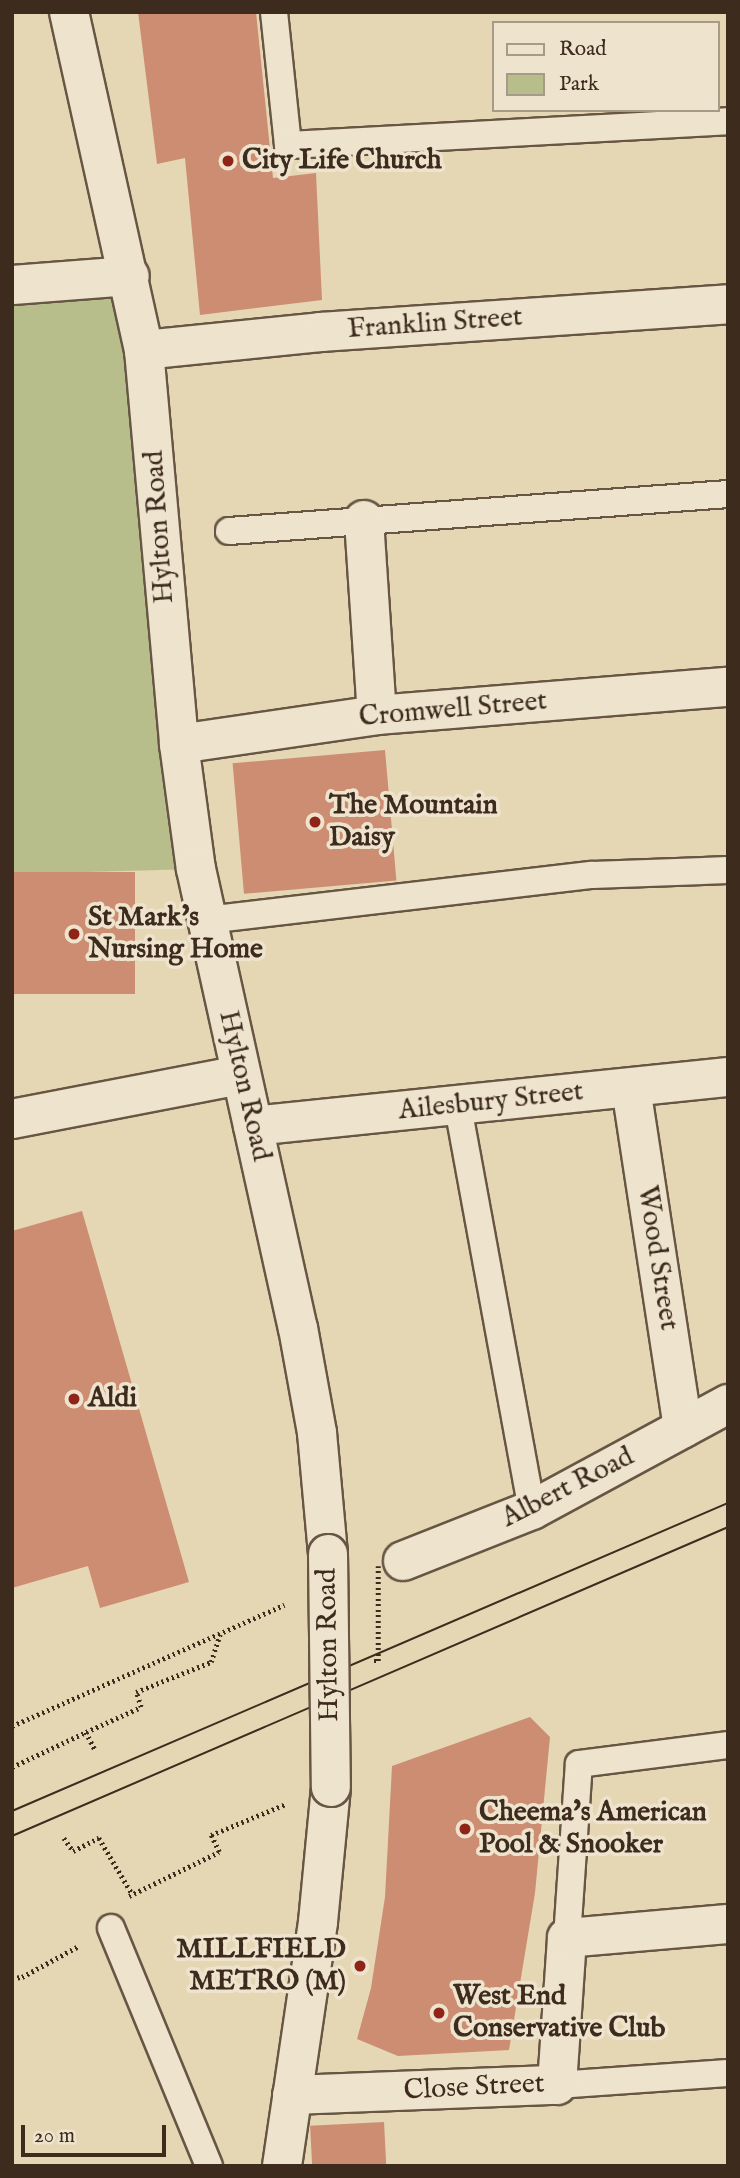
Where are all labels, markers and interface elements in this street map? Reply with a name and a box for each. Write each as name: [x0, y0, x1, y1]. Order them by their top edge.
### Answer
legend: [491, 21, 719, 112]
text: Road: [559, 36, 606, 63]
text: Park: [559, 71, 599, 98]
place label: City Life Church: [242, 144, 442, 178]
marker: City Life Church: [220, 153, 236, 169]
street label: Franklin Street: [346, 301, 524, 347]
street label: Hylton Road: [138, 449, 182, 605]
street label: Cromwell Street: [358, 685, 548, 735]
place label: The Mountain Daisy: [329, 789, 498, 855]
marker: The Mountain Daisy: [307, 814, 323, 830]
place label: St Mark's Nursing Home: [88, 901, 263, 967]
marker: St Mark's Nursing Home: [66, 926, 82, 942]
street label: Hylton Road: [210, 1007, 278, 1165]
street label: Ailesbury Street: [397, 1076, 585, 1128]
street label: Wood Street: [629, 1183, 685, 1333]
place label: Aldi: [88, 1382, 137, 1416]
marker: Aldi: [66, 1391, 82, 1407]
street label: Albert Road: [496, 1440, 640, 1536]
street label: Hylton Road: [311, 1568, 347, 1722]
place label: Cheema's American Pool & Snooker: [479, 1796, 707, 1862]
marker: Cheema's American Pool & Snooker: [457, 1821, 473, 1837]
place label: MILLFIELD METRO (M): [176, 1933, 346, 1999]
marker: MILLFIELD METRO (M): [352, 1958, 368, 1974]
place label: West End Conservative Club: [453, 1980, 666, 2046]
marker: West End Conservative Club: [431, 2005, 447, 2021]
street label: Close Street: [403, 2068, 545, 2108]
scale bar: [24, 2112, 170, 2156]
text: 20 m: [34, 2123, 75, 2150]

